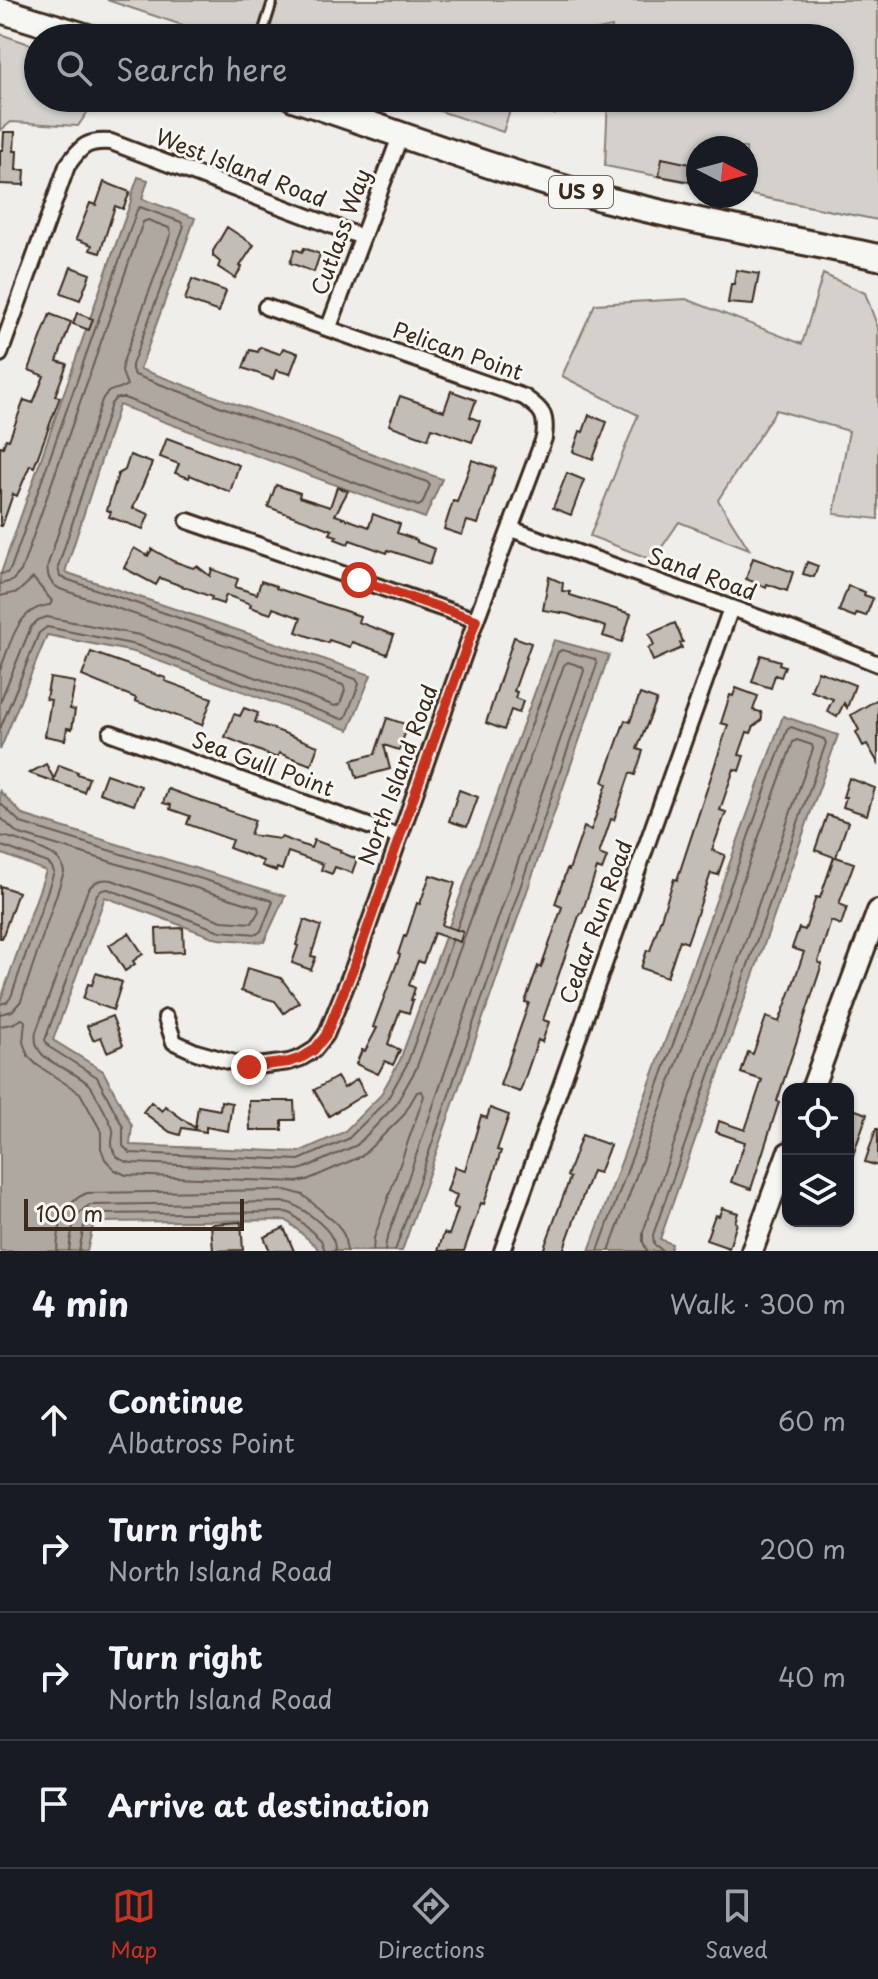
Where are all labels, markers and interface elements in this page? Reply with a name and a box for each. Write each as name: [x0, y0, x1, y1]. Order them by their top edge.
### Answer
search box: [24, 24, 854, 112]
icon: search: [52, 46, 96, 90]
text: Search here: [116, 46, 288, 91]
street label: West Island Road: [151, 119, 332, 214]
north arrow: [686, 136, 758, 208]
street label: Cutlass Way: [301, 163, 378, 300]
road number: US 9: [549, 176, 613, 208]
street label: Pelican Point: [389, 312, 528, 387]
street label: Sand Road: [643, 538, 762, 608]
route start: [341, 562, 377, 598]
street label: North Island Road: [349, 680, 445, 869]
street label: Sea Gull Point: [188, 722, 339, 804]
street label: Cedar Run Road: [550, 835, 640, 1008]
route end: [231, 1049, 267, 1085]
map controls: [782, 1083, 854, 1227]
button: locate: [782, 1083, 854, 1155]
button: layers: [782, 1155, 854, 1227]
scale bar: [24, 1195, 244, 1231]
text: 100 m: [36, 1196, 103, 1229]
text: 4 min: [32, 1277, 129, 1329]
text: Walk · 300 m: [670, 1284, 846, 1323]
text: Continue: [108, 1378, 243, 1423]
icon: ahead: [32, 1398, 76, 1442]
text: 60 m: [778, 1401, 846, 1440]
text: Albatross Point: [108, 1423, 295, 1462]
text: Turn right: [108, 1506, 263, 1551]
icon: right: [32, 1526, 76, 1570]
text: 200 m: [759, 1529, 846, 1568]
text: North Island Road: [108, 1551, 333, 1590]
text: Turn right: [108, 1634, 263, 1679]
icon: right: [32, 1654, 76, 1698]
text: 40 m: [778, 1657, 846, 1696]
text: North Island Road: [108, 1679, 333, 1718]
icon: arrive: [32, 1782, 76, 1826]
text: Arrive at destination: [108, 1782, 430, 1827]
tab: Map: [110, 1884, 157, 1965]
tab: Directions: [378, 1884, 485, 1965]
tab: Saved: [705, 1884, 768, 1965]

